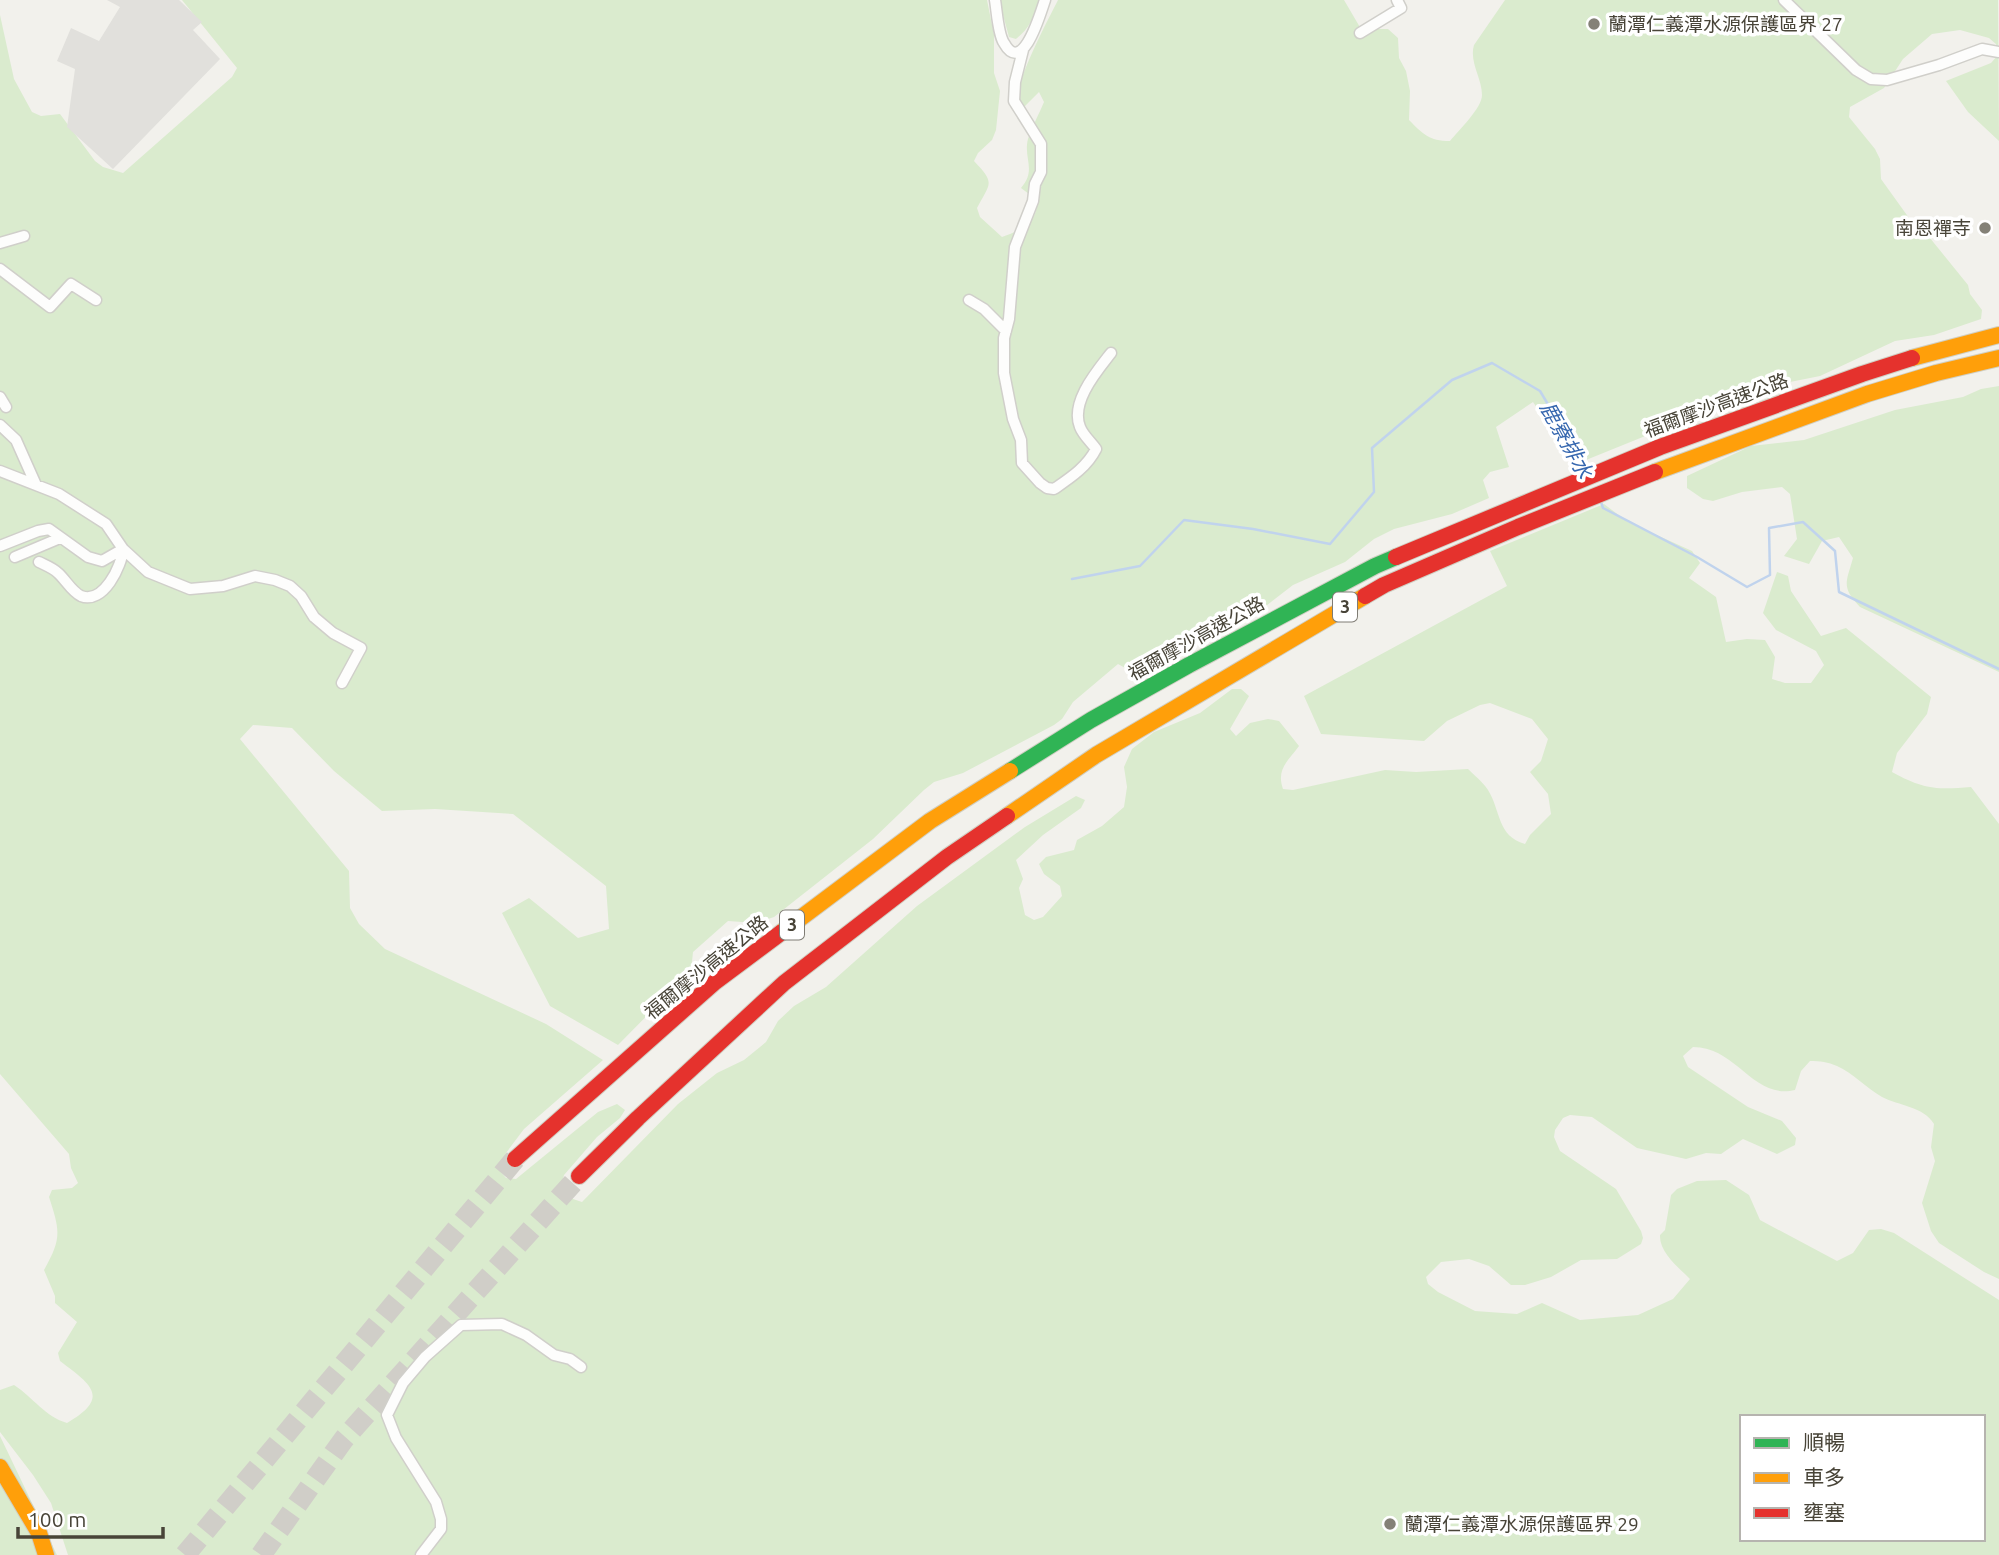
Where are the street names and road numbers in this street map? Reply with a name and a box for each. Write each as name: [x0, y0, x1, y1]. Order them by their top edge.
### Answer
street label: 福爾摩沙高速公路: [1641, 369, 1791, 441]
street label: 福爾摩沙高速公路: [1124, 592, 1268, 684]
road number: 3: [1333, 592, 1357, 622]
road number: 3: [780, 910, 804, 940]
street label: 福爾摩沙高速公路: [640, 911, 772, 1023]

